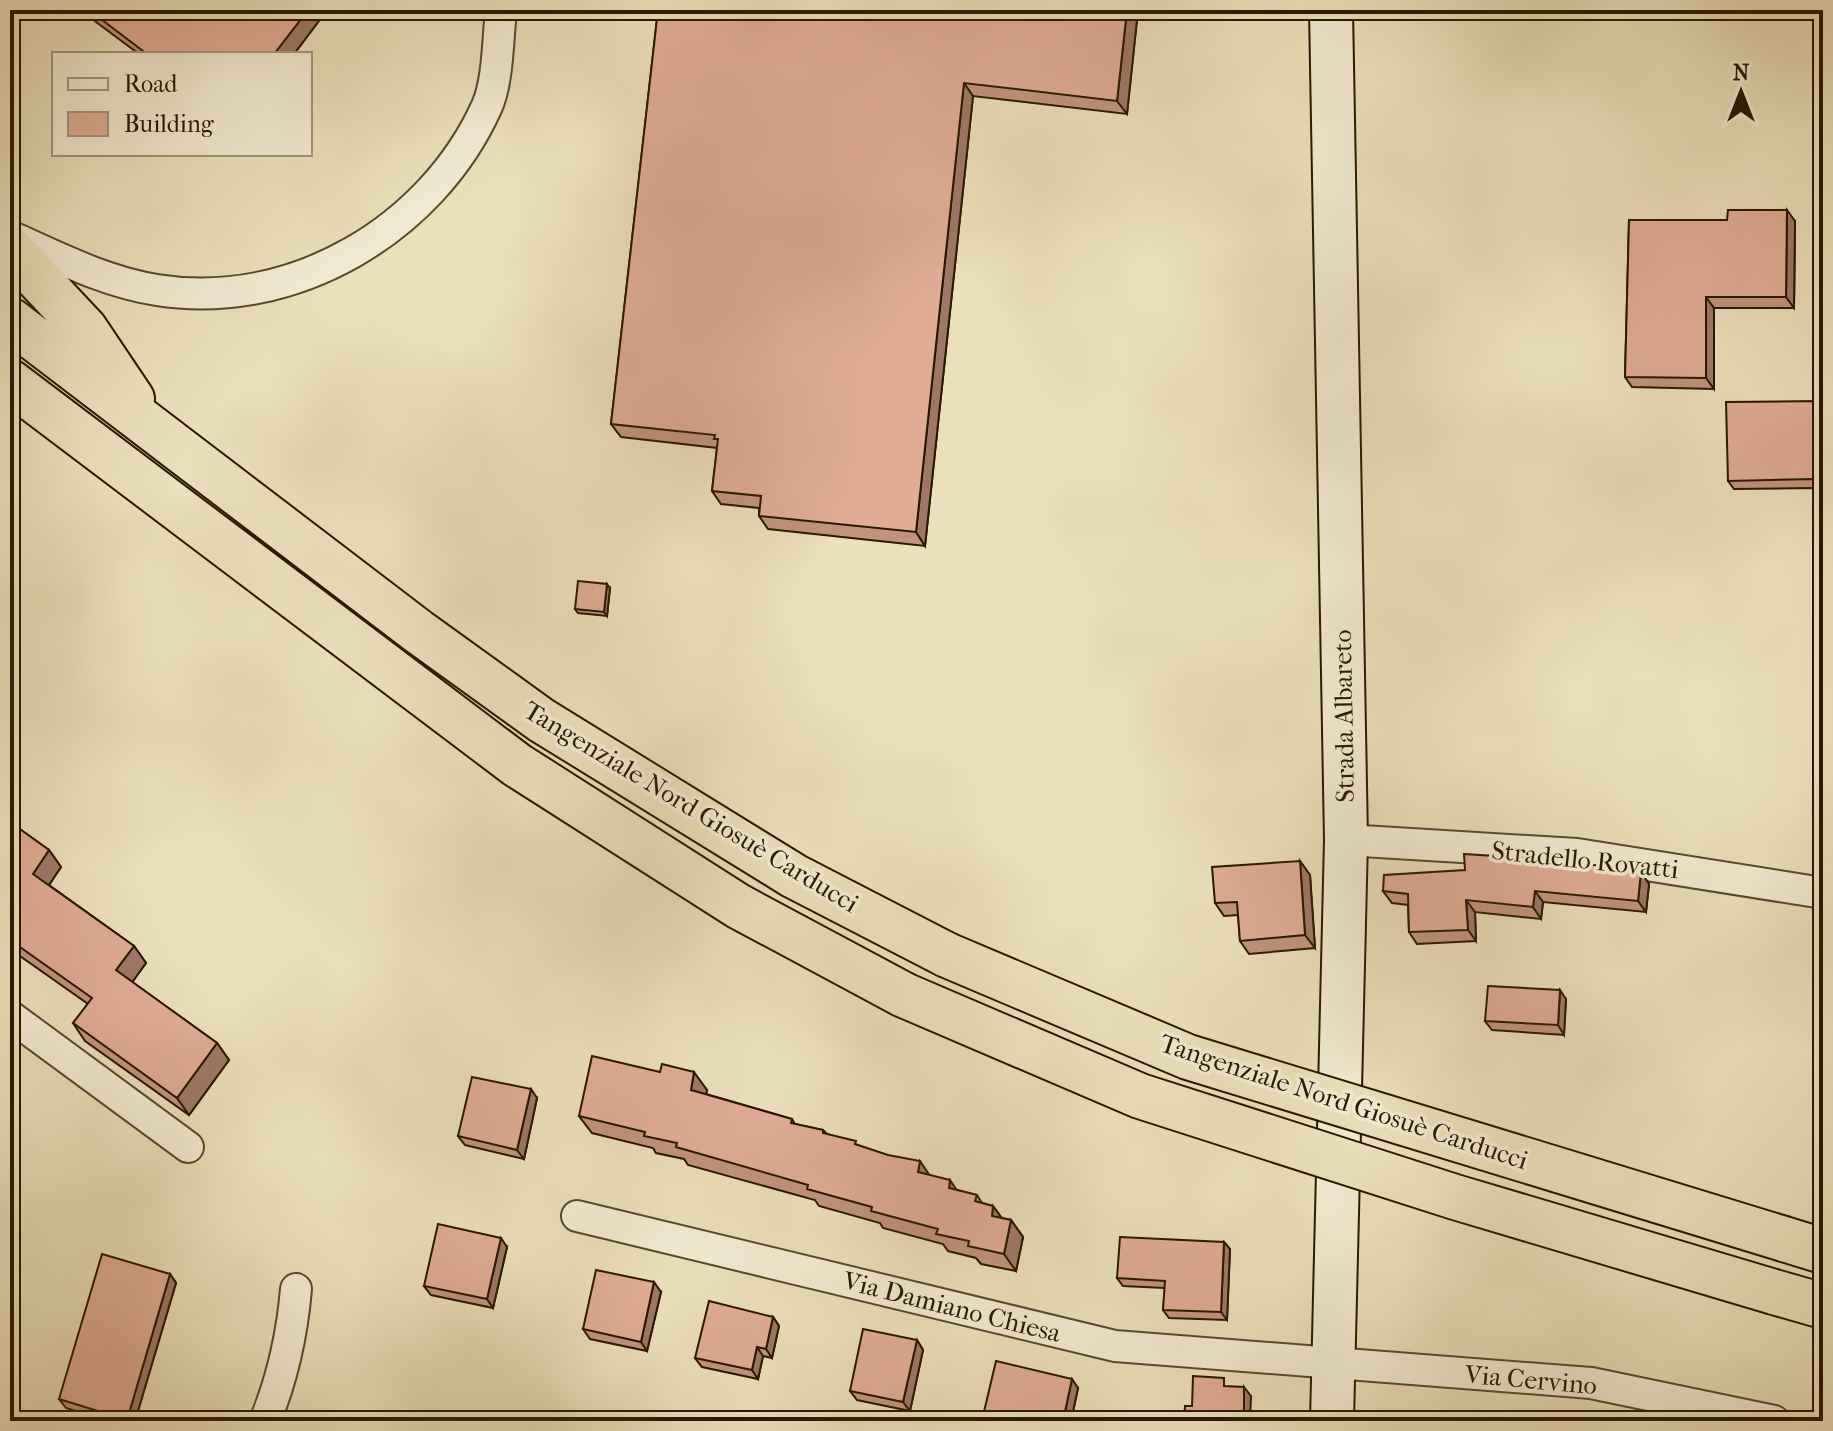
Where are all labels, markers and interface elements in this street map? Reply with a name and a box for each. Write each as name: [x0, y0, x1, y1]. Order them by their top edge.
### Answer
legend: [52, 52, 312, 156]
north arrow: [1701, 52, 1781, 132]
text: N: [1733, 60, 1750, 86]
text: Road: [124, 70, 178, 98]
text: Building: [124, 110, 215, 138]
street label: Strada Albareto: [1327, 629, 1361, 803]
street label: Tangenziale Nord Giosuè Carducci: [518, 695, 864, 920]
street label: Stradello Rovatti: [1490, 835, 1680, 885]
street label: Tangenziale Nord Giosuè Carducci: [1156, 1028, 1532, 1176]
street label: Via Damiano Chiesa: [839, 1265, 1065, 1349]
street label: Via Cervino: [1463, 1359, 1598, 1401]

